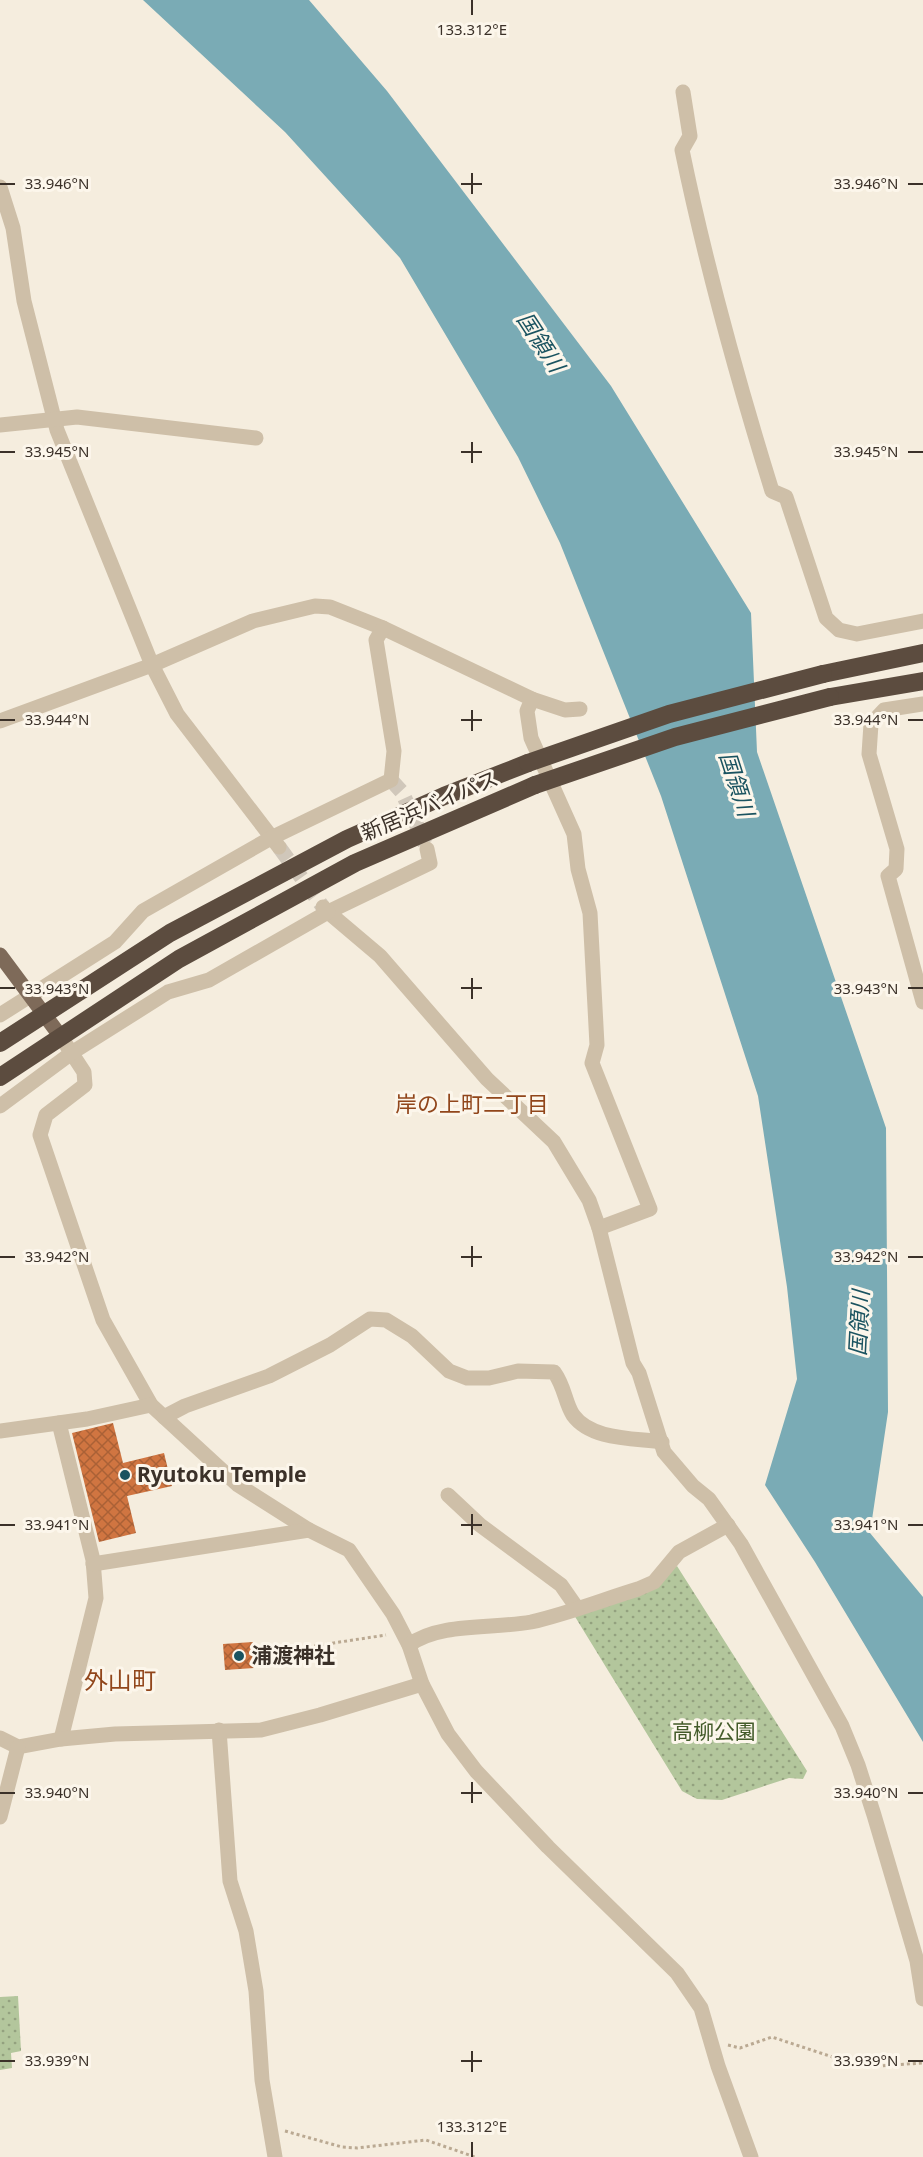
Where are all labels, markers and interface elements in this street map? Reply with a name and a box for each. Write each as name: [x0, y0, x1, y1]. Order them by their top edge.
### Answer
text: 133.312°E: [437, 19, 507, 39]
text: 33.946°N: [25, 173, 89, 193]
text: 33.946°N: [834, 173, 898, 193]
water label: 国領川: [511, 306, 573, 379]
text: 33.945°N: [25, 441, 89, 461]
text: 33.945°N: [834, 441, 898, 461]
text: 33.944°N: [25, 709, 89, 729]
text: 33.944°N: [834, 709, 898, 729]
water label: 国領川: [713, 748, 763, 822]
street label: 新居浜バイパス: [357, 764, 503, 847]
text: 33.943°N: [25, 978, 89, 998]
text: 33.943°N: [834, 978, 898, 998]
district label: 岸の上町二丁目: [395, 1088, 549, 1118]
text: 33.942°N: [25, 1246, 89, 1266]
text: 33.942°N: [834, 1246, 898, 1266]
water label: 国領川: [841, 1287, 875, 1357]
place label: Ryutoku Temple: [137, 1460, 307, 1488]
marker: Ryutoku Temple: [118, 1468, 132, 1482]
text: 33.941°N: [25, 1514, 89, 1534]
text: 33.941°N: [834, 1514, 898, 1534]
place label: 浦渡神社: [251, 1641, 335, 1669]
marker: 浦渡神社: [232, 1649, 246, 1663]
district label: 外山町: [84, 1663, 156, 1696]
park label: 高柳公園: [672, 1717, 756, 1745]
text: 33.940°N: [25, 1782, 89, 1802]
text: 33.940°N: [834, 1782, 898, 1802]
text: 33.939°N: [25, 2050, 89, 2070]
text: 33.939°N: [834, 2050, 898, 2070]
text: 133.312°E: [437, 2116, 507, 2136]

